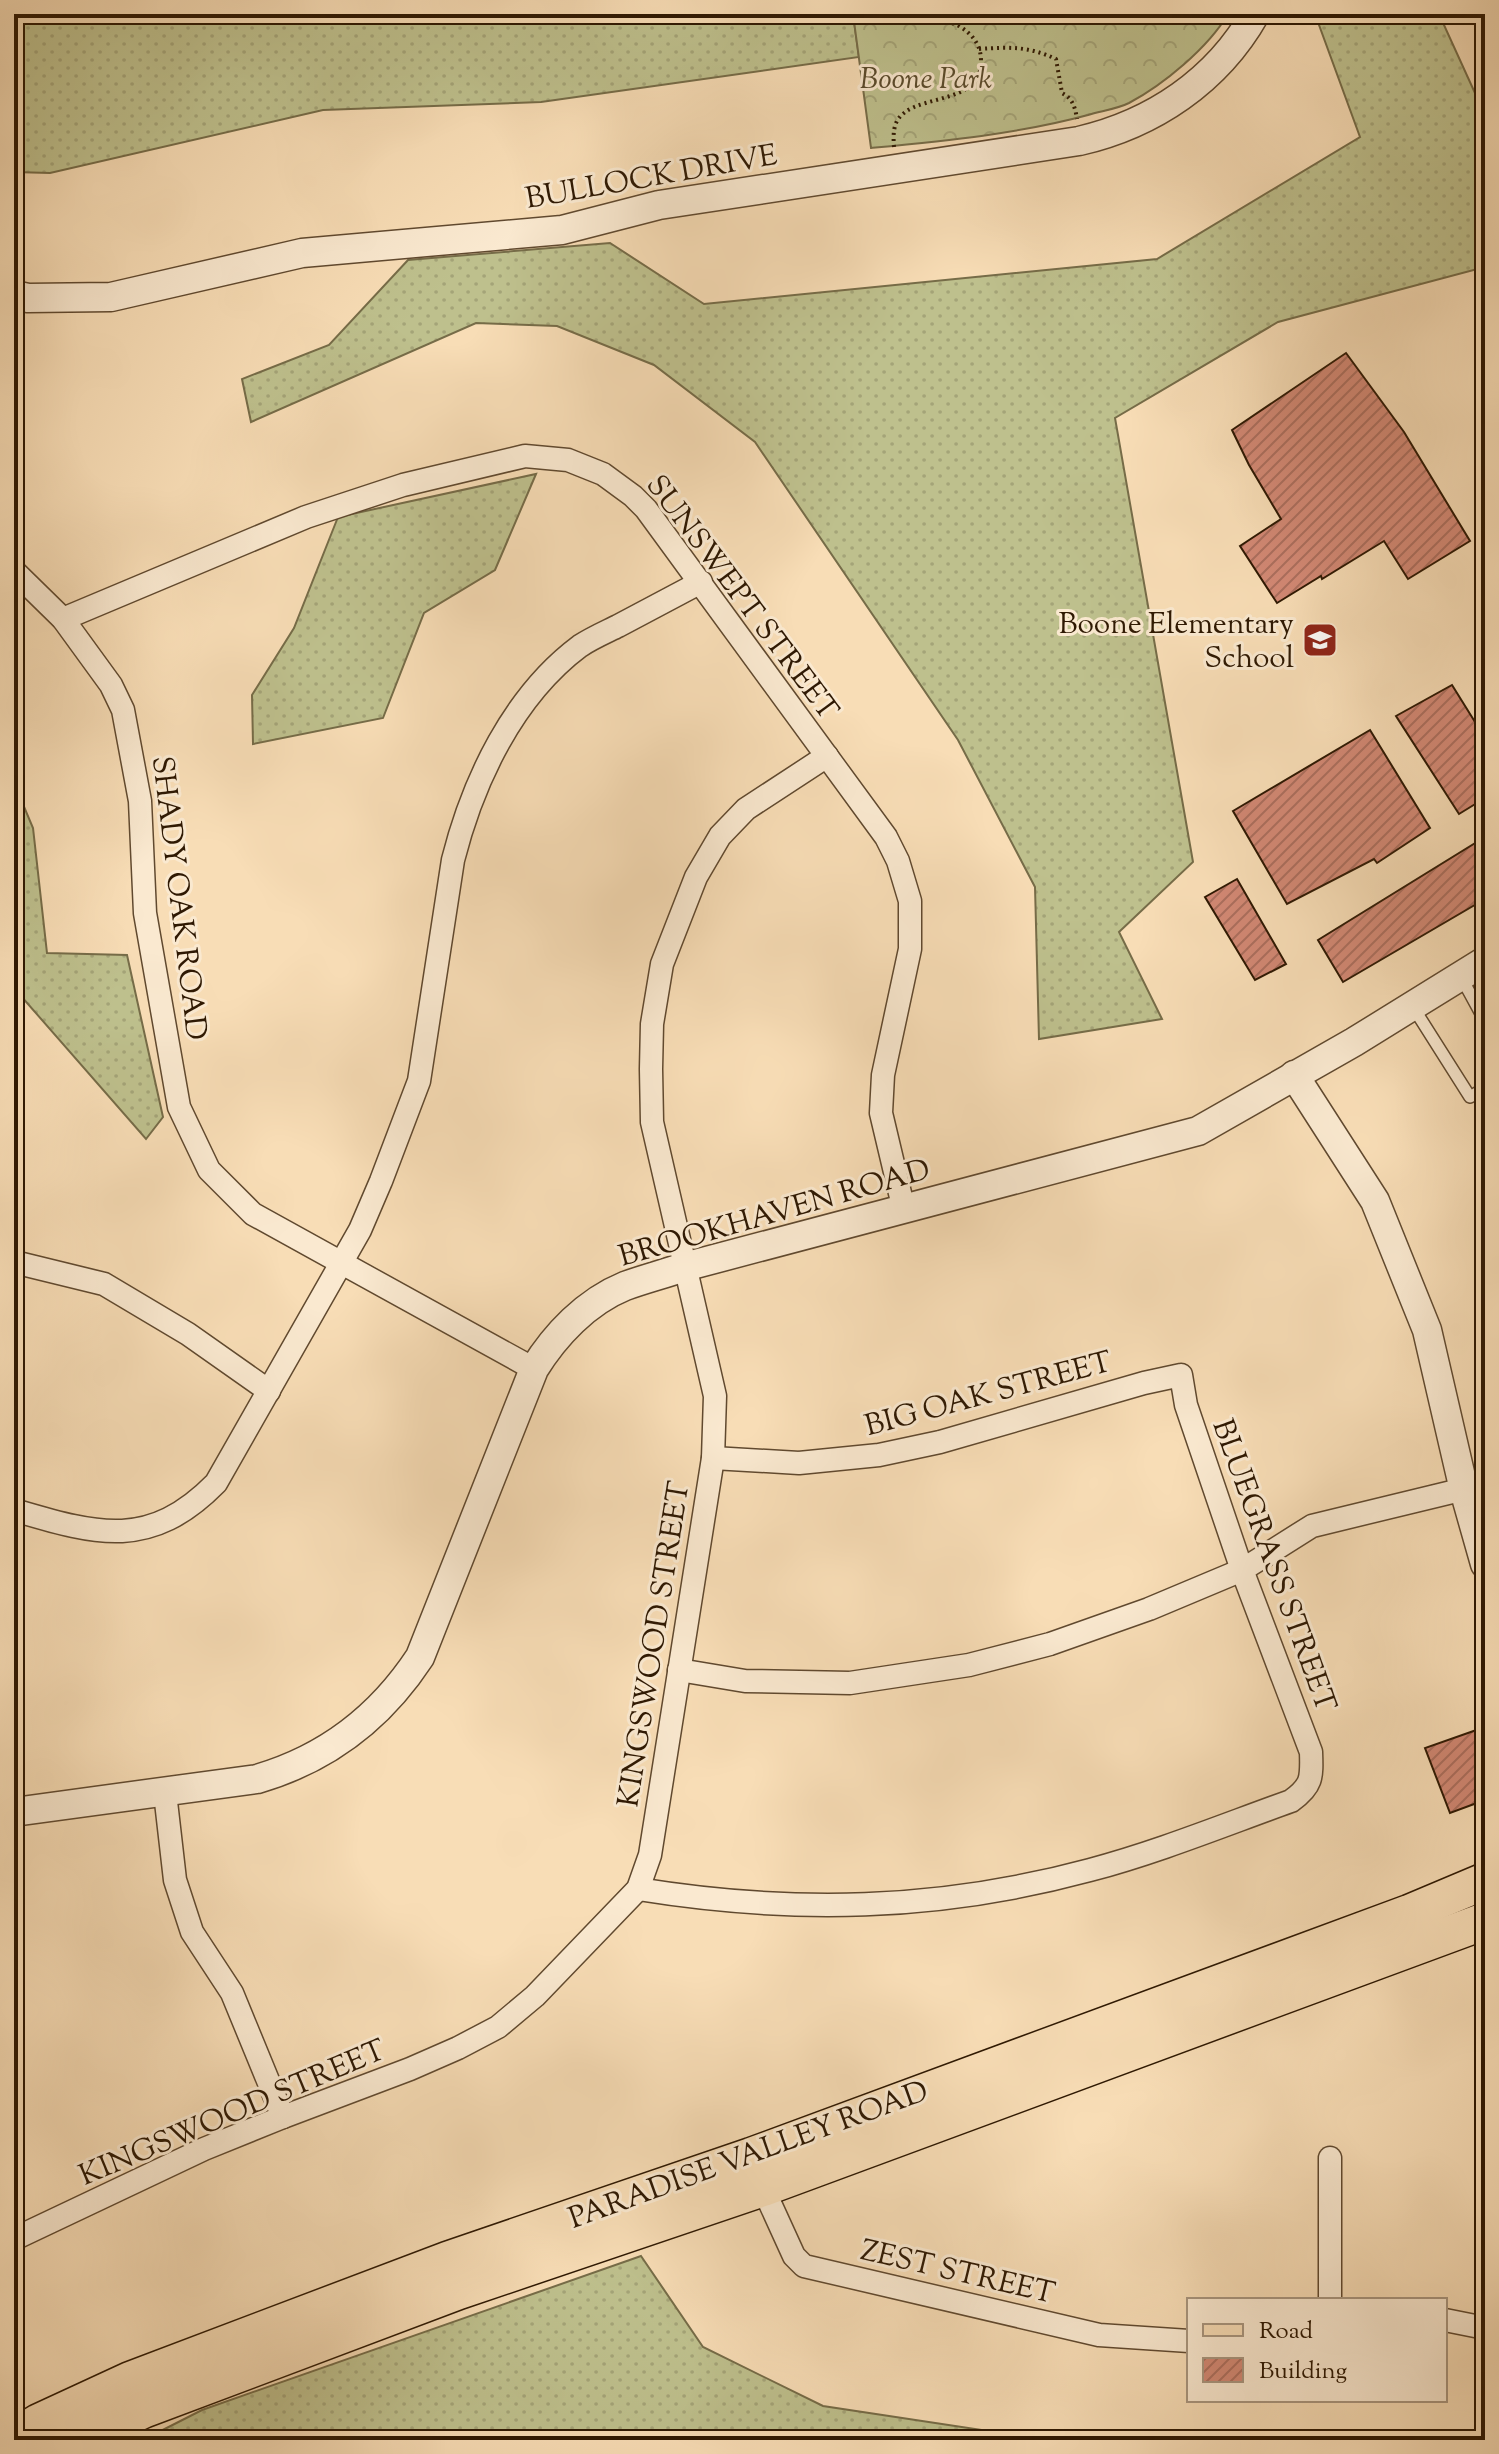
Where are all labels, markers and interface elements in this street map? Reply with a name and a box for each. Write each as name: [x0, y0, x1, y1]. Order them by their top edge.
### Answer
park label: Boone Park: [860, 59, 992, 102]
street label: BULLOCK DRIVE: [522, 135, 781, 222]
street label: SUNSWEPT STREET: [634, 467, 848, 730]
place label: Boone Elementary School: [1059, 604, 1294, 681]
school or university icon: Boone Elementary School: [1301, 621, 1339, 659]
street label: SHADY OAK ROAD: [139, 754, 216, 1043]
street label: BROOKHAVEN ROAD: [614, 1149, 935, 1279]
street label: BIG OAK STREET: [860, 1342, 1117, 1449]
street label: BLUEGRASS STREET: [1200, 1413, 1346, 1718]
street label: KINGSWOOD STREET: [608, 1478, 702, 1810]
street label: KINGSWOOD STREET: [73, 2030, 393, 2198]
street label: PARADISE VALLEY ROAD: [563, 2071, 935, 2241]
street label: ZEST STREET: [856, 2230, 1059, 2317]
legend: [1187, 2298, 1447, 2402]
text: Road: [1259, 2315, 1313, 2349]
text: Building: [1259, 2355, 1348, 2389]

